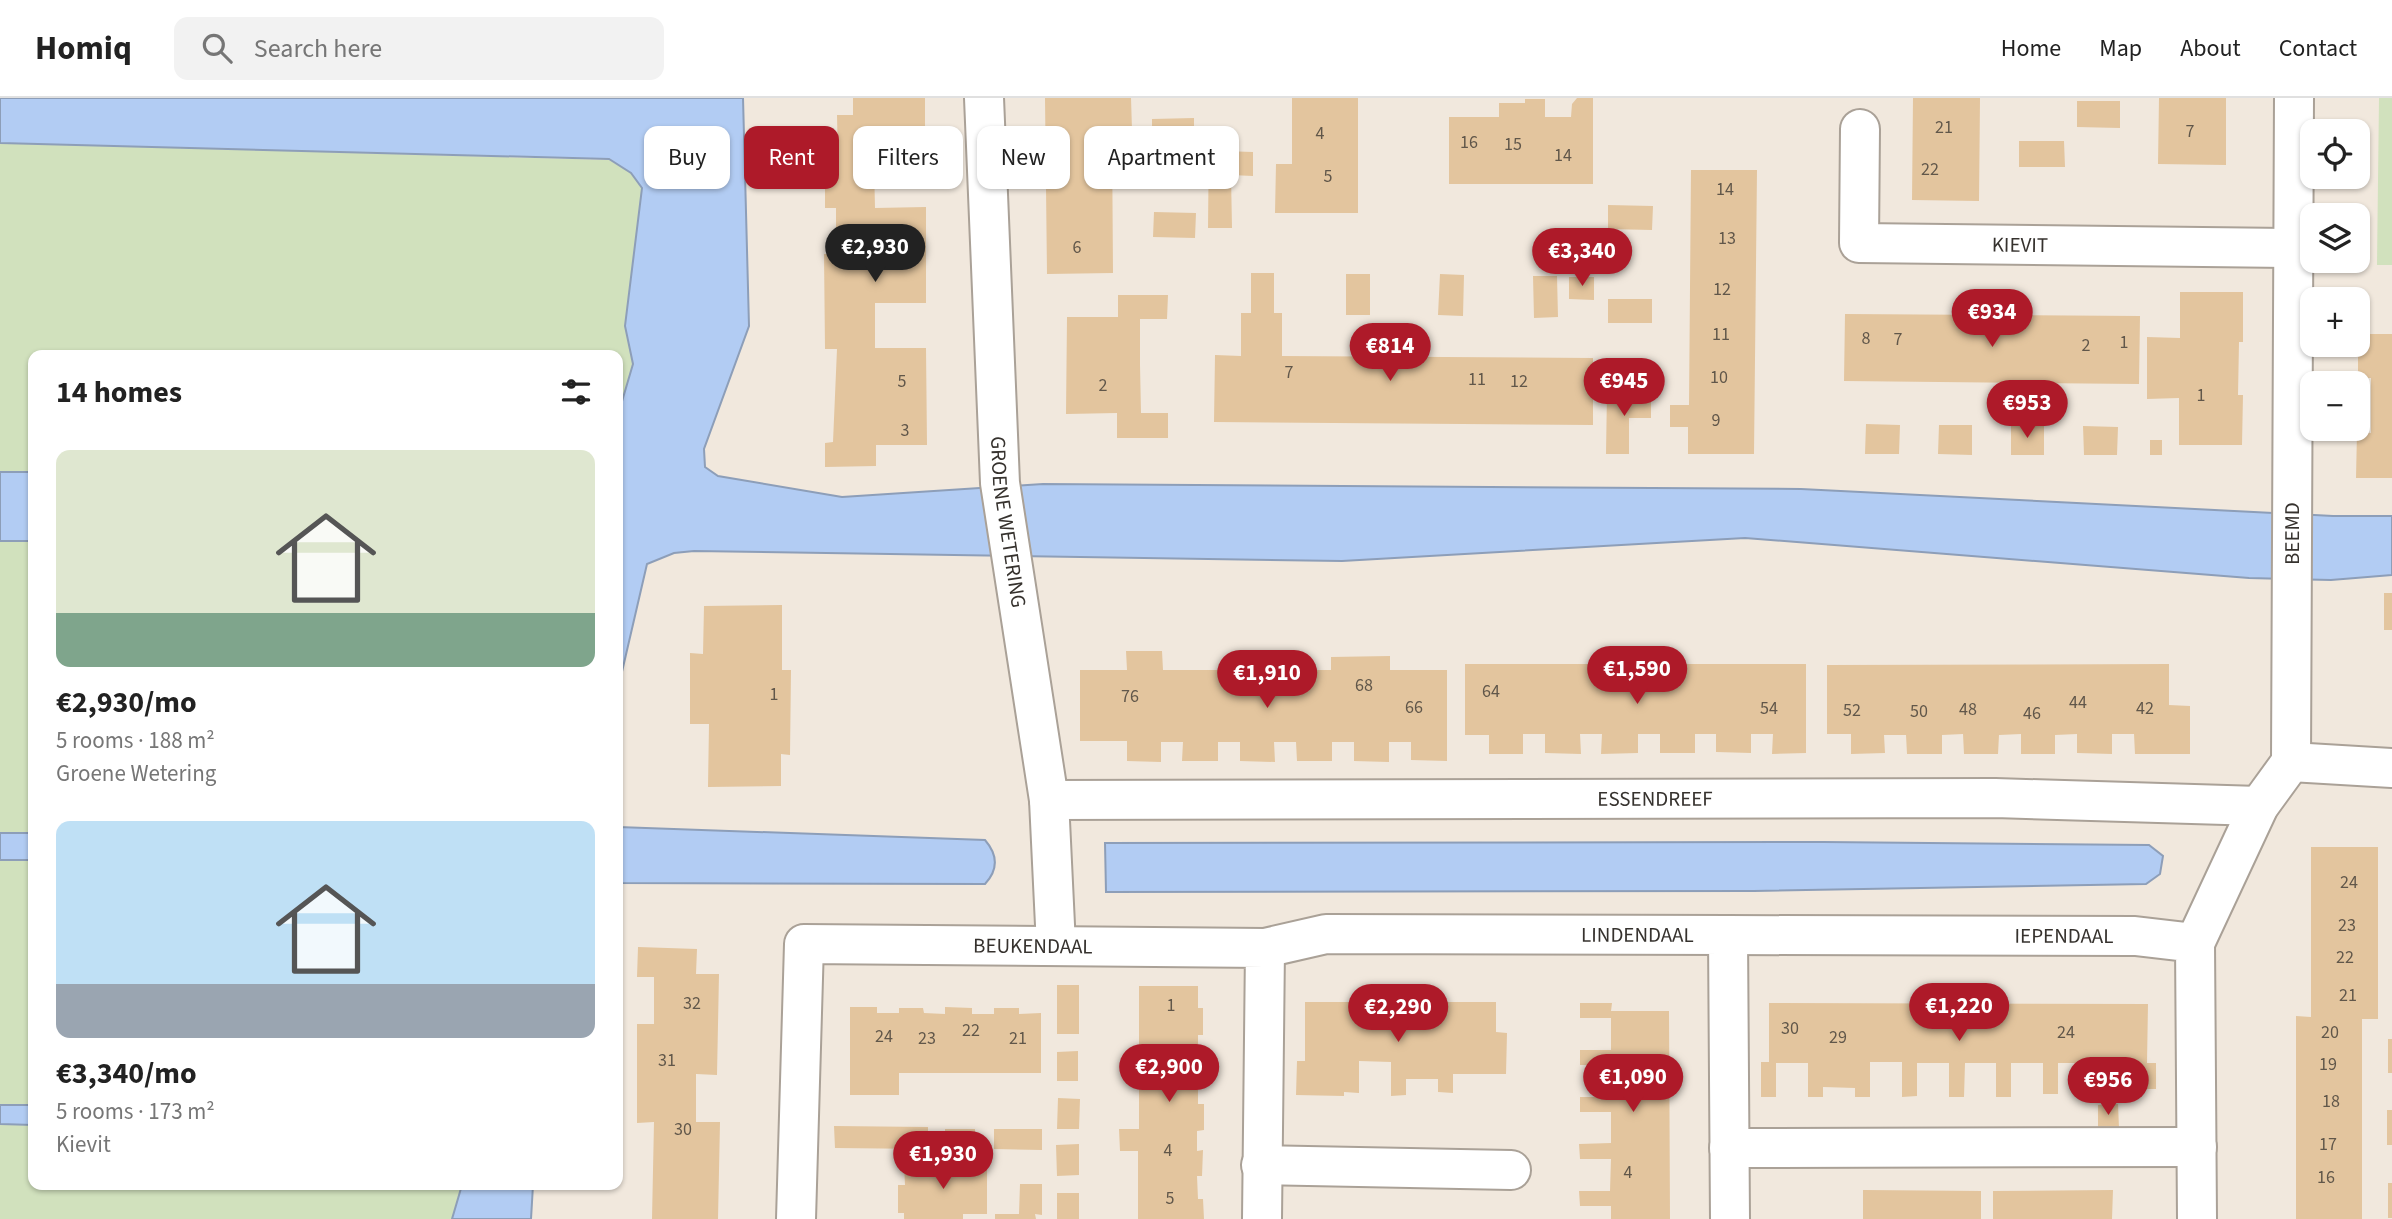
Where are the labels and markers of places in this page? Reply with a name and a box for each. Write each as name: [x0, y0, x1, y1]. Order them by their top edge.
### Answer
pin: €2,930: [818, 225, 932, 284]
pin: €3,340: [1525, 228, 1639, 288]
pin: €934: [1951, 289, 2033, 349]
pin: €814: [1349, 324, 1431, 383]
pin: €945: [1583, 358, 1665, 418]
pin: €953: [1986, 380, 2068, 440]
pin: €1,590: [1580, 646, 1694, 706]
pin: €1,910: [1210, 650, 1324, 710]
pin: €2,290: [1341, 984, 1455, 1044]
pin: €1,220: [1902, 984, 2016, 1043]
pin: €2,900: [1112, 1044, 1226, 1104]
pin: €1,090: [1576, 1054, 1690, 1114]
pin: €956: [2067, 1058, 2149, 1117]
pin: €1,930: [886, 1132, 1000, 1191]

